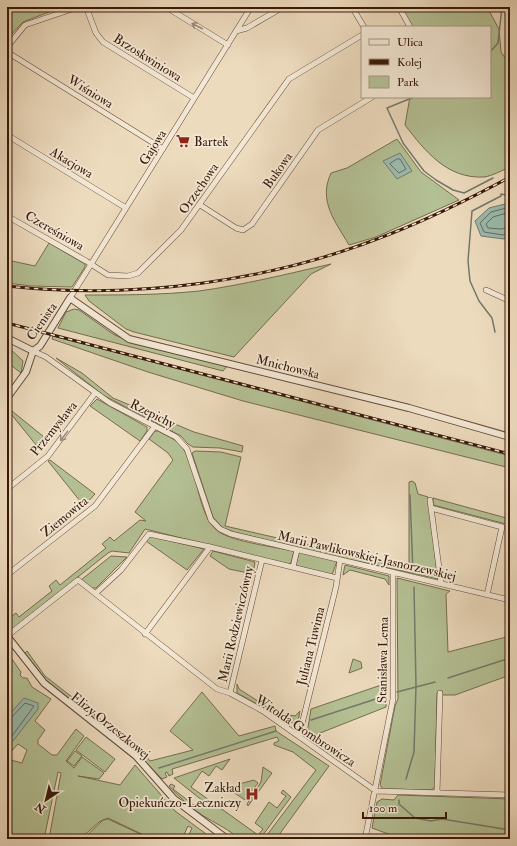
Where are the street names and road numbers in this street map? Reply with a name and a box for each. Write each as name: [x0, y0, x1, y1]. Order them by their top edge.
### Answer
street label: Brzoskwiniowa: [110, 31, 185, 86]
street label: Wiśniowa: [64, 71, 117, 112]
street label: Gajowa: [136, 126, 170, 168]
street label: Akacjowa: [46, 143, 97, 182]
street label: Bukowa: [260, 149, 296, 192]
street label: Orzechowa: [175, 159, 223, 217]
street label: Czereśniowa: [22, 208, 87, 254]
street label: Cienista: [23, 299, 61, 344]
street label: Mnichowska: [254, 351, 322, 383]
street label: Rzepichy: [127, 396, 178, 433]
street label: Przemysława: [27, 397, 82, 460]
street label: Ziemowita: [38, 493, 92, 541]
street label: Marii Pawlikowskiej-Jasnorzewskiej: [276, 528, 458, 584]
street label: Marii Rodziewiczówny: [215, 564, 258, 684]
street label: Juliana Tuwima: [293, 605, 329, 688]
street label: Stanisława Lema: [374, 616, 392, 703]
street label: Elizy Orzeszkowej: [67, 689, 153, 763]
street label: Witolda Gombrowicza: [251, 691, 359, 771]

